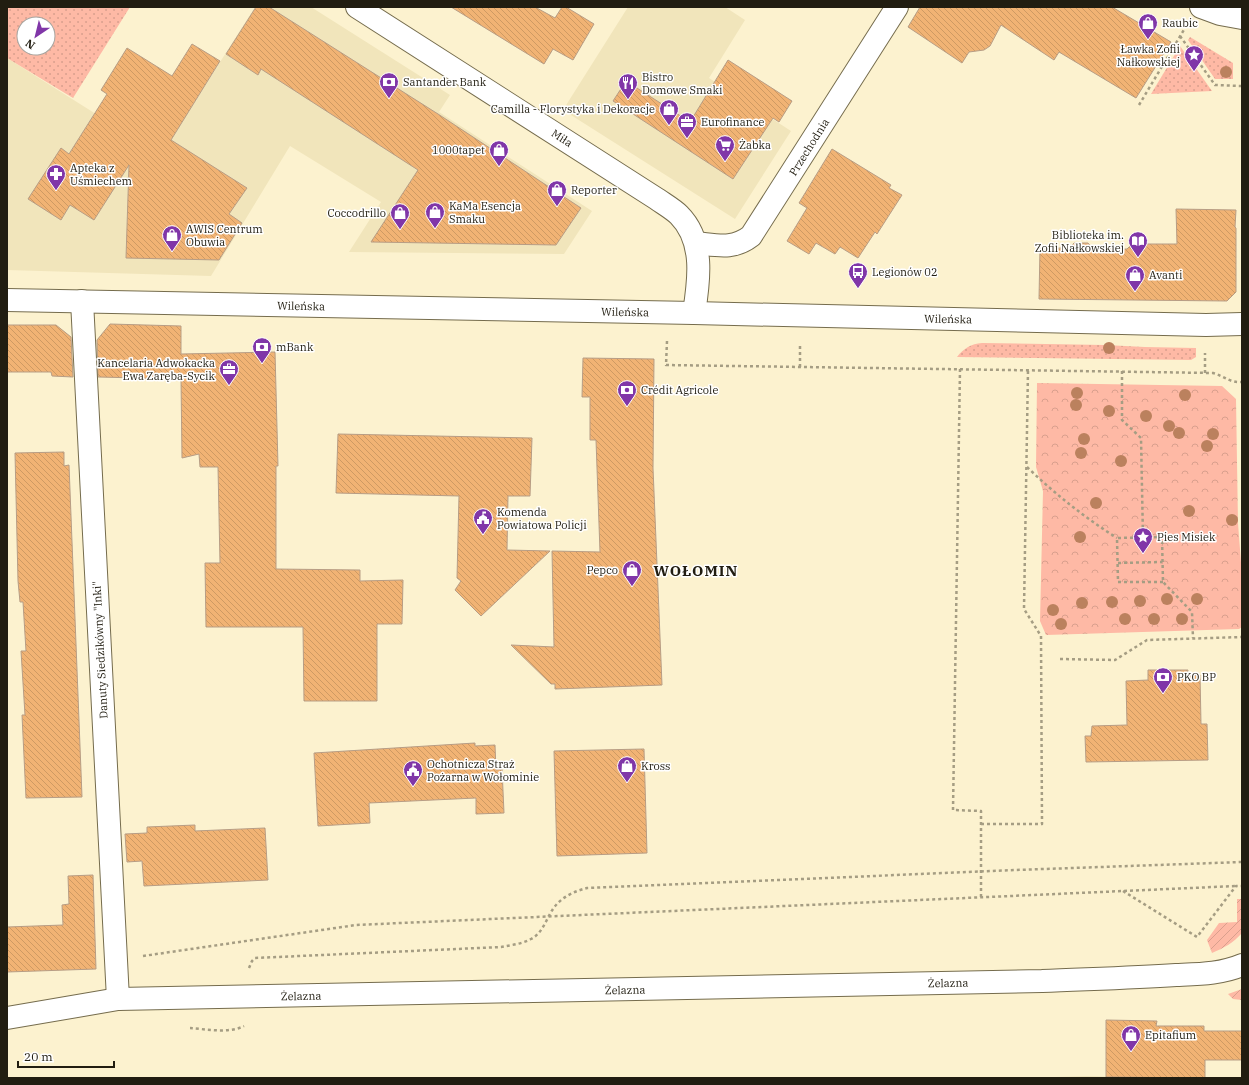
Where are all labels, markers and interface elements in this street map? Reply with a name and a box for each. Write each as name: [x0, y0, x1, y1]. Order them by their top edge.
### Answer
shop icon: Raubic: [1137, 12, 1159, 40]
north arrow: [16, 16, 56, 56]
place label: Raubic: [1162, 16, 1198, 30]
text: N: [22, 36, 38, 52]
place label: Ławka Zofii Nałkowskiej: [1117, 42, 1181, 69]
place icon: Ławka Zofii Nałkowskiej: [1183, 44, 1205, 72]
place label: Bistro Domowe Smaki: [642, 70, 723, 97]
bank icon: Santander Bank: [378, 71, 400, 99]
restaurant icon: Bistro Domowe Smaki: [617, 72, 639, 100]
place label: Santander Bank: [403, 75, 487, 89]
shop icon: Camilla - Florystyka i Dekoracje: [658, 98, 680, 126]
place label: Camilla - Florystyka i Dekoracje: [491, 102, 655, 116]
office icon: Eurofinance: [676, 111, 698, 139]
place label: Eurofinance: [701, 115, 764, 129]
street label: Przechodnia: [786, 116, 832, 178]
street label: Miła: [549, 126, 575, 150]
supermarket icon: Żabka: [714, 134, 736, 162]
place label: Żabka: [739, 138, 771, 152]
shop icon: 1000tapet: [488, 139, 510, 167]
place label: 1000tapet: [432, 143, 485, 157]
place label: Apteka z Uśmiechem: [70, 161, 133, 188]
pharmacy icon: Apteka z Uśmiechem: [45, 163, 67, 191]
shop icon: Reporter: [546, 179, 568, 207]
place label: Reporter: [571, 183, 617, 197]
place label: KaMa Esencja Smaku: [449, 199, 521, 226]
shop icon: KaMa Esencja Smaku: [424, 201, 446, 229]
shop icon: Coccodrillo: [389, 202, 411, 230]
place label: Coccodrillo: [327, 206, 386, 220]
place label: AWIS Centrum Obuwia: [186, 222, 263, 249]
shop icon: AWIS Centrum Obuwia: [161, 224, 183, 252]
place label: Biblioteka im. Zofii Nałkowskiej: [1035, 228, 1124, 255]
library icon: Biblioteka im. Zofii Nałkowskiej: [1127, 230, 1149, 258]
bus stop icon: Legionów 02: [847, 261, 869, 289]
shop icon: Avanti: [1124, 264, 1146, 292]
place label: Legionów 02: [872, 265, 938, 279]
place label: Avanti: [1149, 268, 1183, 282]
street label: Wileńska: [277, 299, 325, 313]
street label: Wileńska: [601, 305, 649, 319]
street label: Wileńska: [924, 312, 972, 326]
bank icon: mBank: [251, 336, 273, 364]
place label: mBank: [276, 340, 314, 354]
place label: Kancelaria Adwokacka Ewa Zaręba-Sycik: [97, 356, 216, 383]
office icon: Kancelaria Adwokacka Ewa Zaręba-Sycik: [218, 358, 240, 386]
bank icon: Crédit Agricole: [616, 379, 638, 407]
place label: Crédit Agricole: [641, 383, 718, 397]
place label: Komenda Powiatowa Policji: [497, 505, 587, 532]
public building icon: Komenda Powiatowa Policji: [472, 507, 494, 535]
place icon: Pies Misiek: [1132, 526, 1154, 554]
place label: Pies Misiek: [1157, 530, 1216, 544]
shop icon: Pepco: [621, 559, 643, 587]
district label: WOŁOMIN: [654, 561, 738, 580]
place label: Pepco: [587, 563, 618, 577]
street label: Danuty Siedzikówny "Inki": [89, 581, 111, 719]
bank icon: PKO BP: [1152, 666, 1174, 694]
place label: PKO BP: [1177, 670, 1216, 684]
shop icon: Kross: [616, 755, 638, 783]
place label: Ochotnicza Straż Pożarna w Wołominie: [427, 757, 539, 784]
public building icon: Ochotnicza Straż Pożarna w Wołominie: [402, 759, 424, 787]
place label: Kross: [641, 759, 670, 773]
street label: Żelazna: [927, 976, 969, 990]
street label: Żelazna: [604, 983, 646, 997]
street label: Żelazna: [280, 989, 322, 1003]
shop icon: Epitafium: [1120, 1024, 1142, 1052]
place label: Epitafium: [1145, 1028, 1197, 1042]
scale bar: [18, 1043, 114, 1069]
text: 20 m: [24, 1049, 53, 1064]

